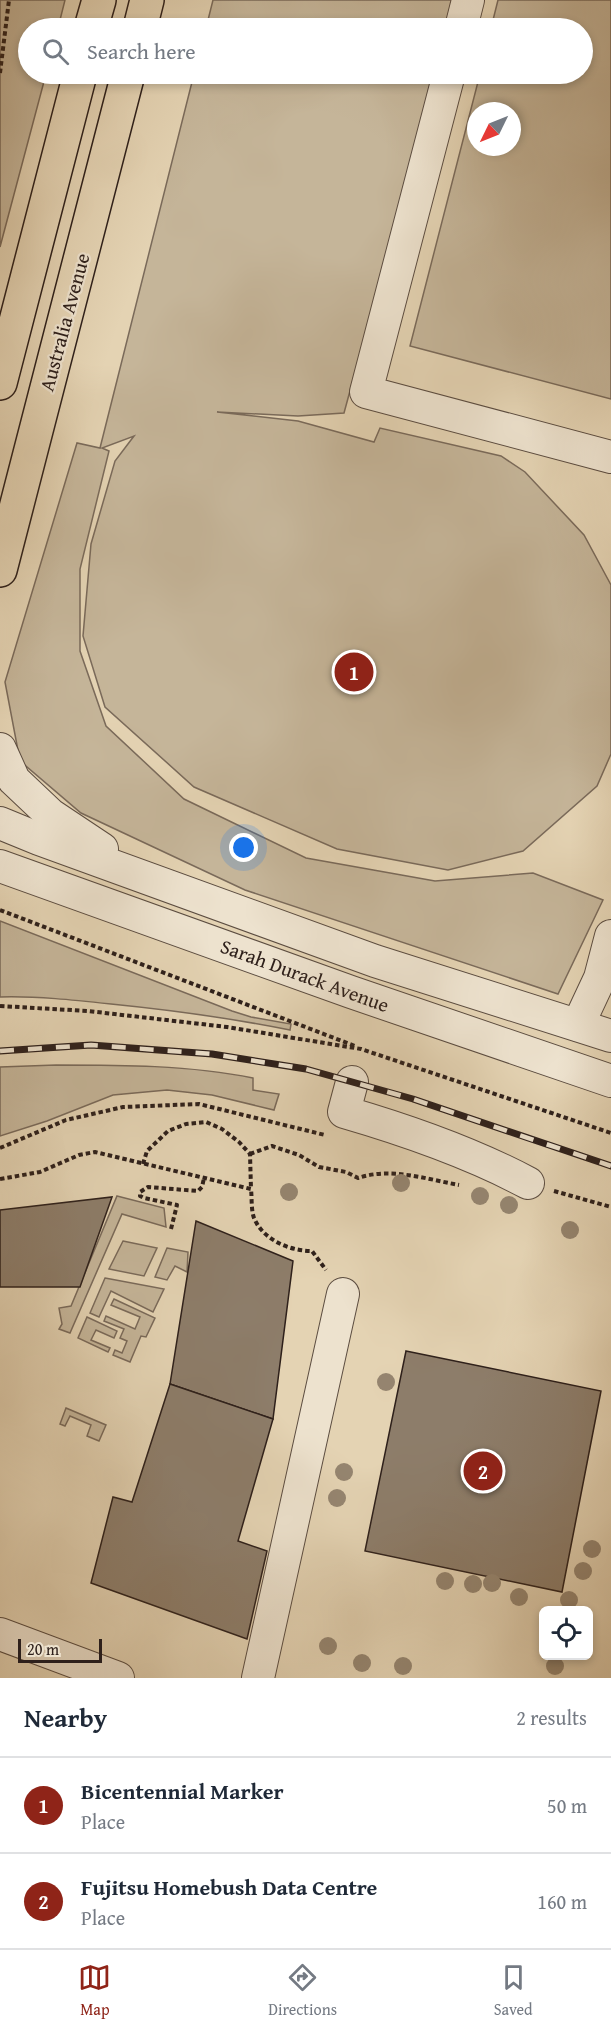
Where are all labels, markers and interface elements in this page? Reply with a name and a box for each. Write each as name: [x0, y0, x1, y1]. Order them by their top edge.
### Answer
search box: [18, 18, 593, 84]
icon: search: [39, 35, 72, 68]
text: Search here: [87, 35, 196, 67]
north arrow: [467, 102, 521, 156]
street label: Australia Avenue: [32, 250, 96, 394]
pin: 1: [334, 650, 374, 694]
your location: [229, 833, 258, 862]
street label: Sarah Durack Avenue: [217, 931, 393, 1019]
pin: 2: [464, 1448, 502, 1494]
map controls: [539, 1606, 593, 1660]
button: locate: [539, 1606, 593, 1660]
scale bar: [18, 1636, 102, 1664]
text: 20 m: [27, 1637, 59, 1661]
text: Nearby: [24, 1698, 107, 1737]
text: 2 results: [516, 1703, 587, 1732]
text: Bicentennial Marker: [81, 1775, 284, 1807]
text: 1: [38, 1791, 49, 1820]
text: 50 m: [547, 1791, 587, 1820]
text: Place: [81, 1807, 125, 1836]
text: Fujitsu Homebush Data Centre: [81, 1871, 377, 1903]
text: 2: [38, 1887, 49, 1916]
text: 160 m: [537, 1887, 587, 1916]
text: Place: [81, 1903, 125, 1932]
tab: Map: [78, 1961, 111, 2021]
tab: Directions: [268, 1961, 337, 2021]
tab: Saved: [494, 1961, 533, 2021]

